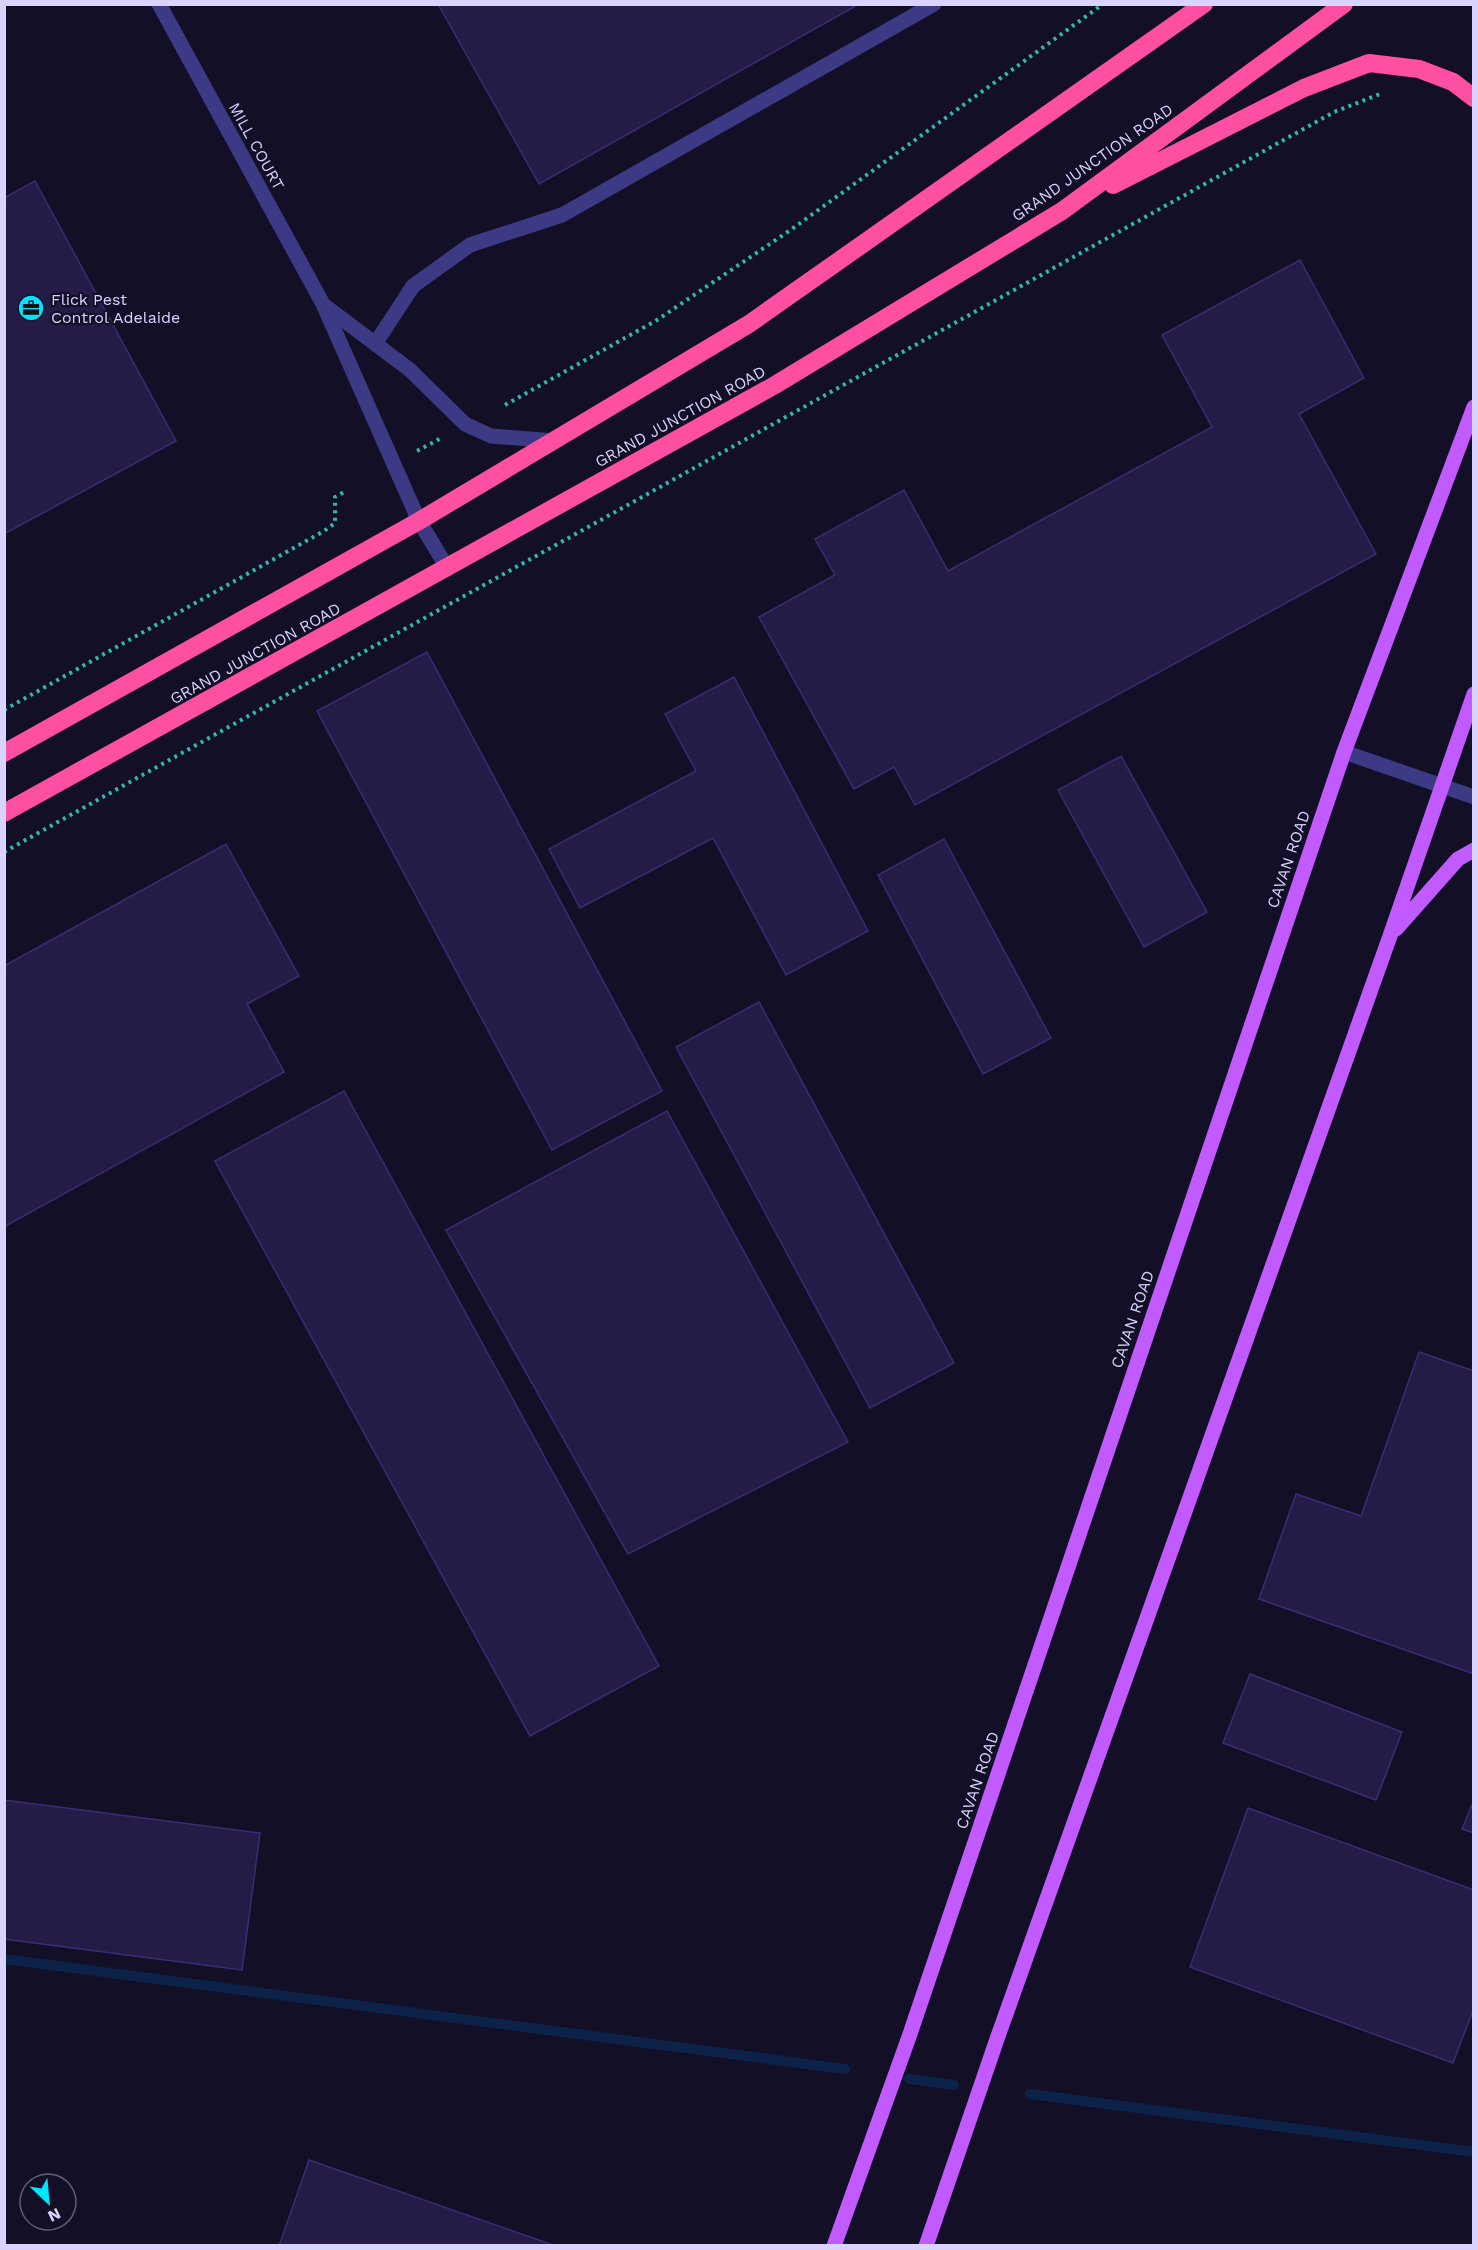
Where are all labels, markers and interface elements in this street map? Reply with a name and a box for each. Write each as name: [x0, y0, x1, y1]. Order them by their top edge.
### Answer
street label: MILL COURT: [225, 99, 289, 193]
street label: GRAND JUNCTION ROAD: [1008, 100, 1176, 225]
place label: Flick Pest Control Adelaide: [51, 290, 180, 327]
office icon: Flick Pest Control Adelaide: [16, 293, 46, 323]
street label: GRAND JUNCTION ROAD: [592, 362, 769, 471]
street label: GRAND JUNCTION ROAD: [167, 599, 344, 708]
street label: CAVAN ROAD: [1263, 808, 1314, 910]
street label: CAVAN ROAD: [1107, 1268, 1158, 1370]
street label: CAVAN ROAD: [952, 1729, 1003, 1831]
north arrow: [18, 2172, 78, 2232]
text: N: [45, 2204, 64, 2226]

